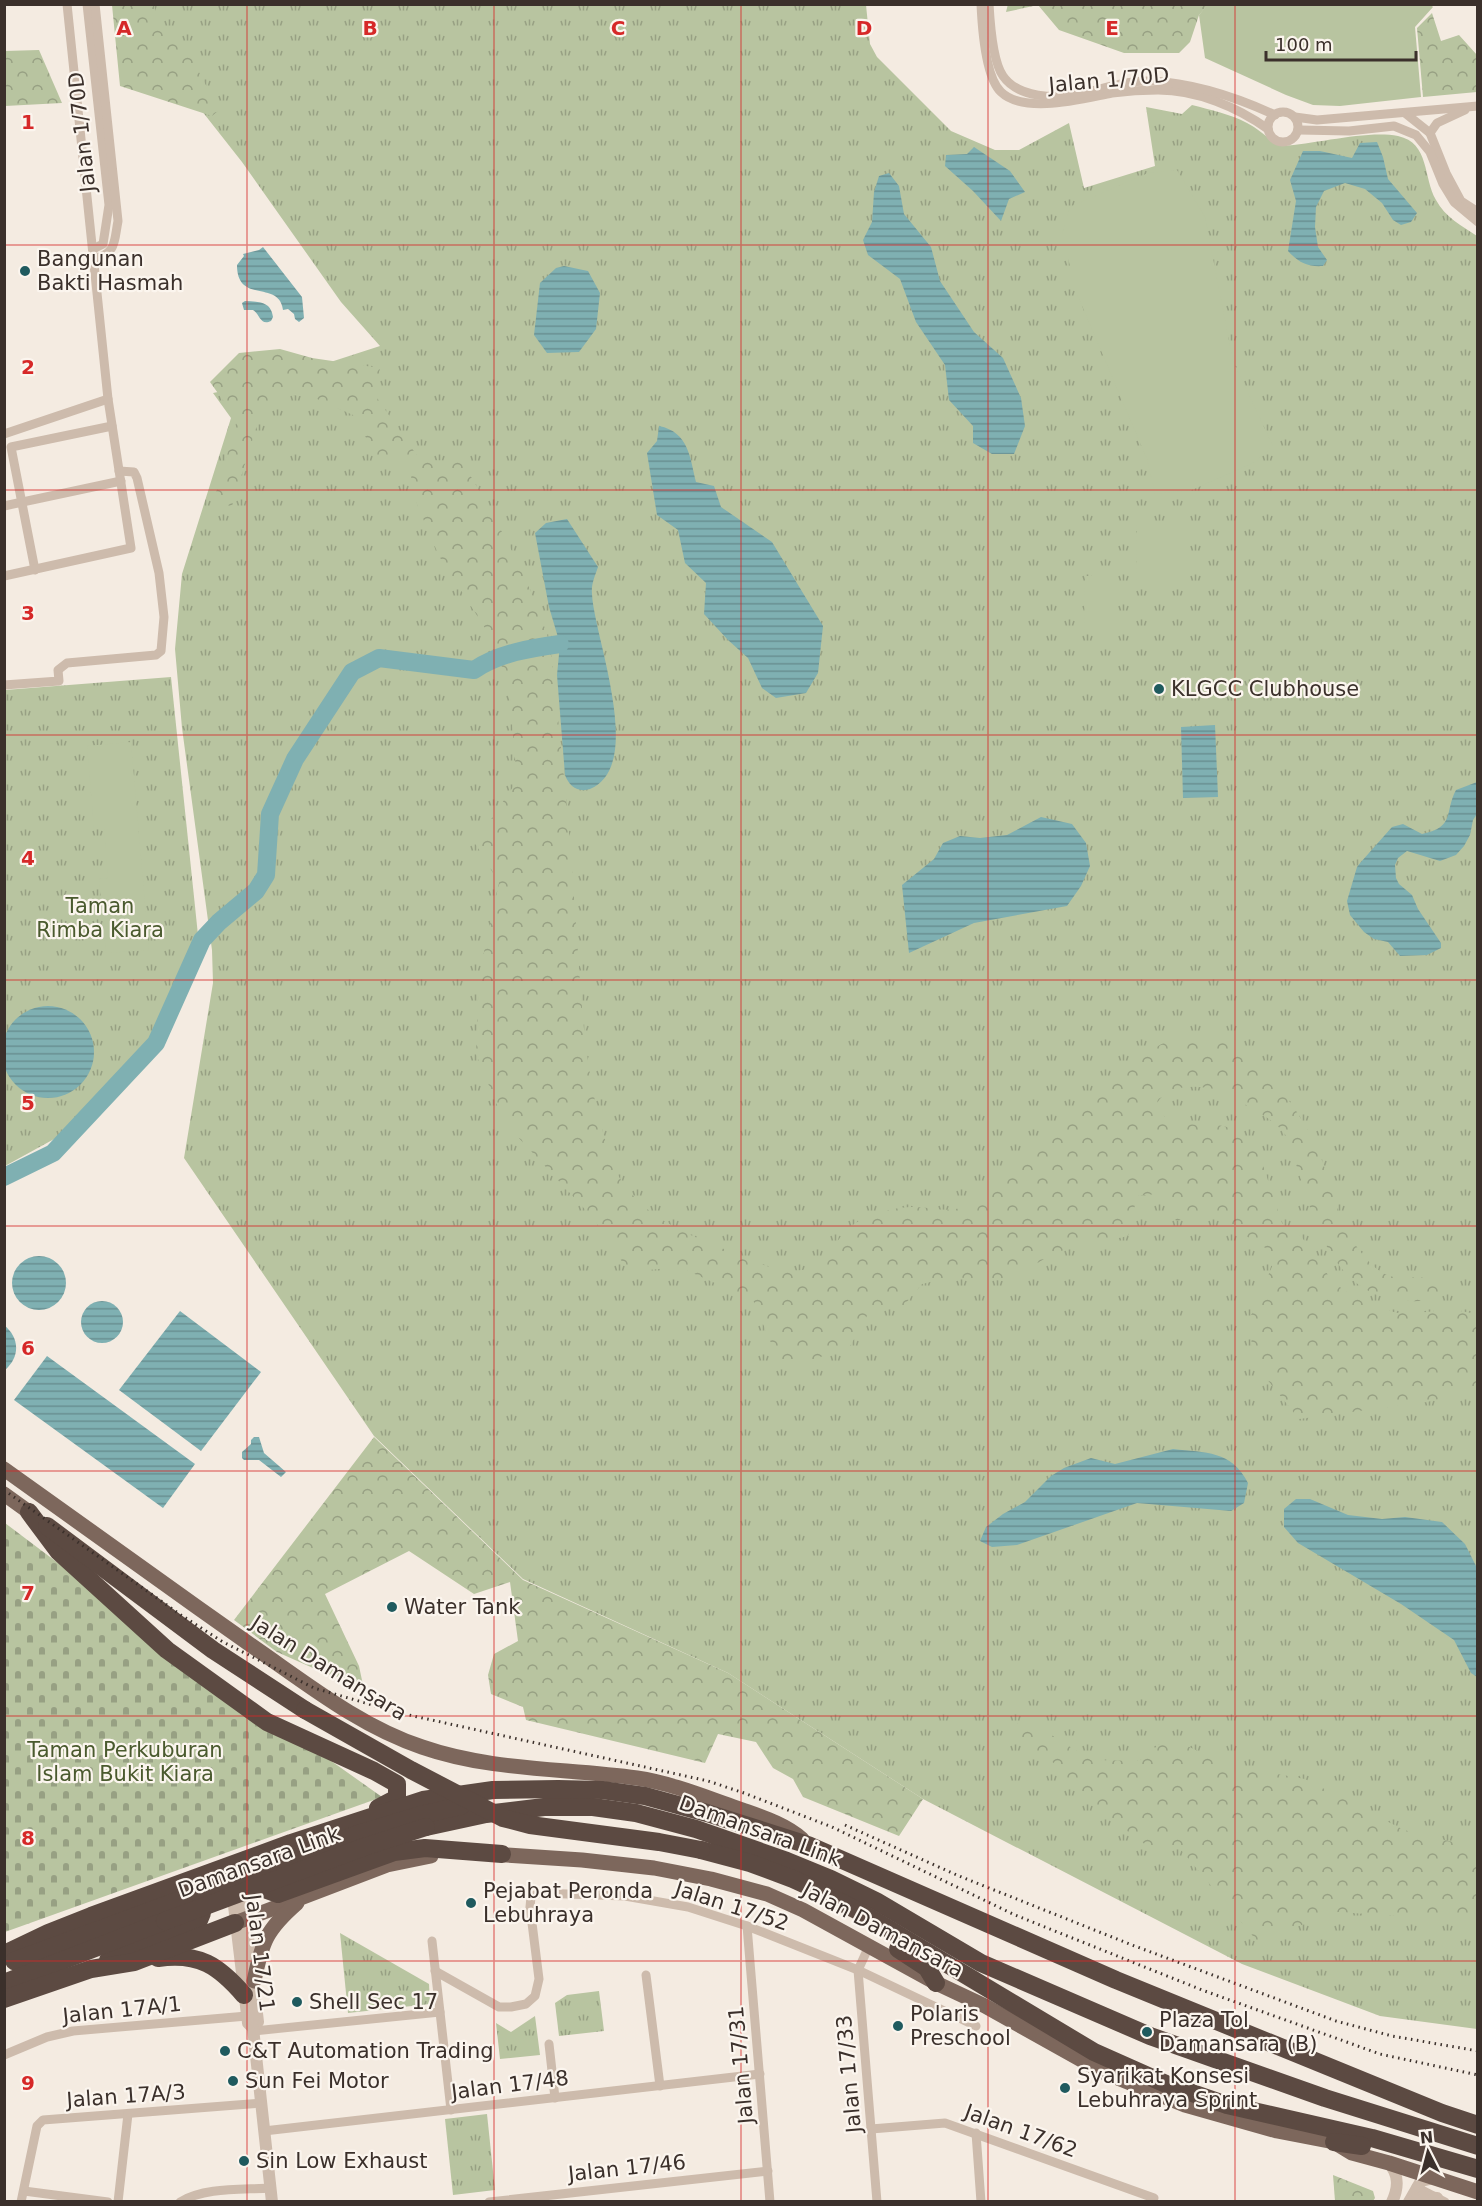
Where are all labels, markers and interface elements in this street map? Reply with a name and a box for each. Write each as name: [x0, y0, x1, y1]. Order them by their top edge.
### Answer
text: A: [116, 16, 132, 40]
text: B: [362, 16, 378, 40]
text: C: [611, 16, 625, 40]
text: D: [856, 16, 872, 40]
text: E: [1105, 16, 1119, 40]
scale bar: [1266, 24, 1416, 62]
text: 100 m: [1275, 34, 1333, 55]
street label: Jalan 1/70D: [1046, 63, 1170, 97]
street label: Jalan 1/70D: [64, 71, 100, 195]
text: 1: [21, 110, 35, 134]
place label: Bangunan Bakti Hasmah: [37, 247, 183, 295]
marker: Bangunan Bakti Hasmah: [18, 264, 32, 278]
text: 2: [21, 355, 35, 379]
text: 3: [21, 601, 35, 625]
place label: KLGCC Clubhouse: [1171, 677, 1359, 701]
marker: KLGCC Clubhouse: [1152, 682, 1166, 696]
text: 4: [21, 846, 35, 870]
park label: Taman Rimba Kiara: [36, 894, 164, 942]
text: 5: [21, 1091, 35, 1115]
text: 6: [21, 1336, 35, 1360]
text: 7: [21, 1581, 35, 1605]
place label: Water Tank: [404, 1595, 521, 1619]
marker: Water Tank: [385, 1600, 399, 1614]
street label: Jalan Damansara: [245, 1609, 411, 1726]
park label: Taman Perkuburan Islam Bukit Kiara: [26, 1738, 223, 1786]
street label: Damansara Link: [676, 1791, 845, 1872]
street label: Damansara Link: [175, 1821, 344, 1902]
text: 8: [21, 1826, 35, 1850]
street label: Jalan 17/52: [670, 1876, 792, 1936]
street label: Jalan Damansara: [797, 1877, 968, 1983]
place label: Pejabat Peronda Lebuhraya: [483, 1879, 653, 1927]
street label: Jalan 17/21: [241, 1891, 279, 2013]
marker: Pejabat Peronda Lebuhraya: [464, 1896, 478, 1910]
place label: Shell Sec 17: [309, 1990, 438, 2014]
street label: Jalan 17A/1: [59, 1992, 183, 2028]
marker: Shell Sec 17: [290, 1995, 304, 2009]
place label: Polaris Preschool: [910, 2002, 1011, 2050]
street label: Jalan 17/31: [724, 2005, 758, 2127]
place label: Plaza Tol Damansara (B): [1159, 2008, 1317, 2056]
street label: Jalan 17/33: [832, 2014, 866, 2136]
marker: Polaris Preschool: [891, 2019, 905, 2033]
marker: Plaza Tol Damansara (B): [1140, 2025, 1154, 2039]
place label: C&T Automation Trading: [237, 2039, 494, 2063]
marker: C&T Automation Trading: [218, 2044, 232, 2058]
place label: Syarikat Konsesi Lebuhraya Sprint: [1077, 2064, 1257, 2112]
street label: Jalan 17/48: [448, 2066, 570, 2104]
place label: Sun Fei Motor: [245, 2069, 389, 2093]
text: 9: [21, 2071, 35, 2095]
marker: Sun Fei Motor: [226, 2074, 240, 2088]
street label: Jalan 17A/3: [64, 2080, 186, 2112]
marker: Syarikat Konsesi Lebuhraya Sprint: [1058, 2081, 1072, 2095]
street label: Jalan 17/62: [959, 2099, 1081, 2163]
north arrow: [1398, 2122, 1458, 2182]
text: N: [1419, 2127, 1434, 2148]
place label: Sin Low Exhaust: [256, 2149, 428, 2173]
street label: Jalan 17/46: [565, 2150, 687, 2186]
marker: Sin Low Exhaust: [237, 2154, 251, 2168]

